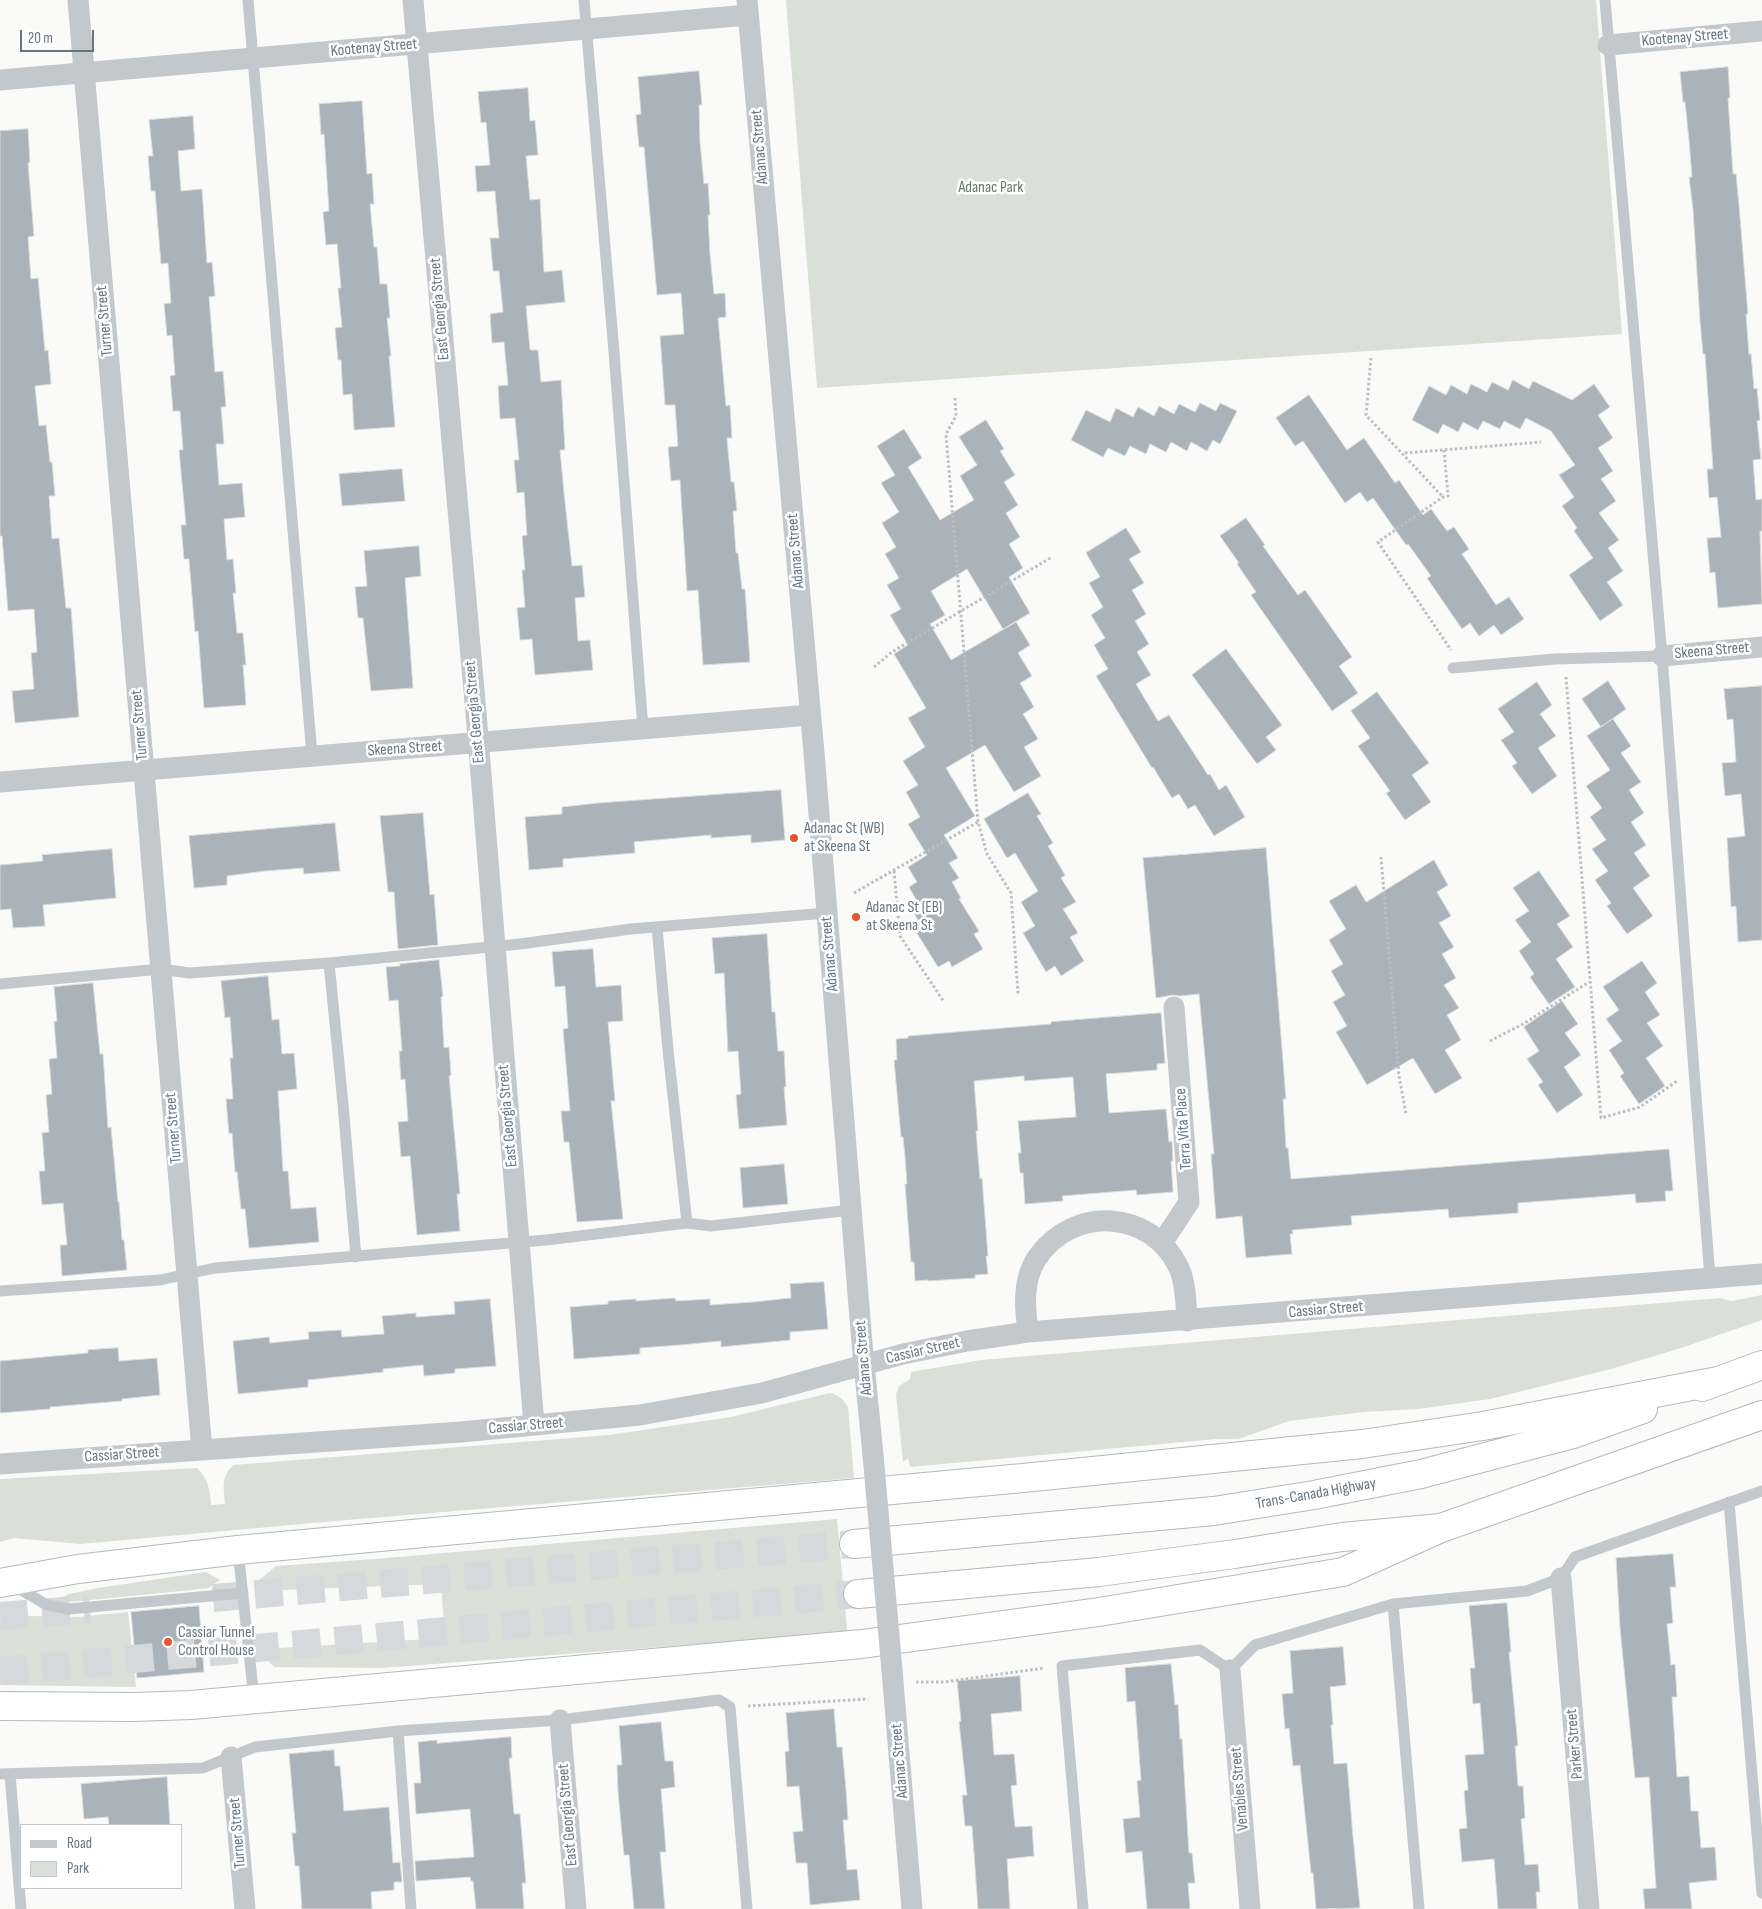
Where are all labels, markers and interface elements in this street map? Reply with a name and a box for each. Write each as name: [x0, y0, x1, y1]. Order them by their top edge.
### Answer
scale bar: [22, 20, 96, 52]
street label: Kootenay Street: [1641, 25, 1729, 51]
text: 20 m: [28, 29, 53, 48]
street label: Kootenay Street: [330, 35, 418, 61]
street label: Adanac Street: [747, 109, 773, 185]
park label: Adanac Park: [959, 178, 1023, 198]
street label: East Georgia Street: [426, 257, 454, 361]
street label: Turner Street: [92, 285, 118, 357]
street label: Adanac Street: [783, 513, 809, 589]
street label: Skeena Street: [1674, 638, 1750, 664]
street label: East Georgia Street: [461, 660, 489, 764]
street label: Turner Street: [127, 689, 153, 761]
street label: Skeena Street: [367, 737, 443, 761]
place label: Adanac St (WB) at Skeena St: [804, 819, 884, 857]
marker: Adanac St (WB) at Skeena St: [788, 832, 800, 844]
place label: Adanac St (EB) at Skeena St: [866, 898, 942, 936]
marker: Adanac St (EB) at Skeena St: [850, 911, 862, 923]
street label: Adanac Street: [817, 916, 843, 992]
street label: East Georgia Street: [494, 1064, 522, 1168]
street label: Terra Vita Place: [1172, 1088, 1196, 1170]
street label: Turner Street: [161, 1092, 187, 1164]
street label: Cassiar Street: [1288, 1297, 1364, 1323]
street label: Adanac Street: [851, 1320, 877, 1396]
street label: Cassiar Street: [884, 1333, 962, 1369]
street label: Cassiar Street: [488, 1413, 564, 1439]
street label: Cassiar Street: [84, 1443, 160, 1467]
street label: Trans-Canada Highway: [1254, 1474, 1378, 1514]
place label: Cassiar Tunnel Control House: [178, 1623, 254, 1661]
marker: Cassiar Tunnel Control House: [162, 1636, 174, 1648]
street label: Parker Street: [1562, 1708, 1588, 1780]
street label: Adanac Street: [887, 1723, 913, 1799]
street label: Venables Street: [1227, 1746, 1253, 1832]
street label: East Georgia Street: [554, 1763, 582, 1867]
street label: Turner Street: [225, 1797, 251, 1869]
legend: [20, 1824, 182, 1889]
text: Road: [67, 1834, 92, 1853]
text: Park: [67, 1859, 89, 1878]

